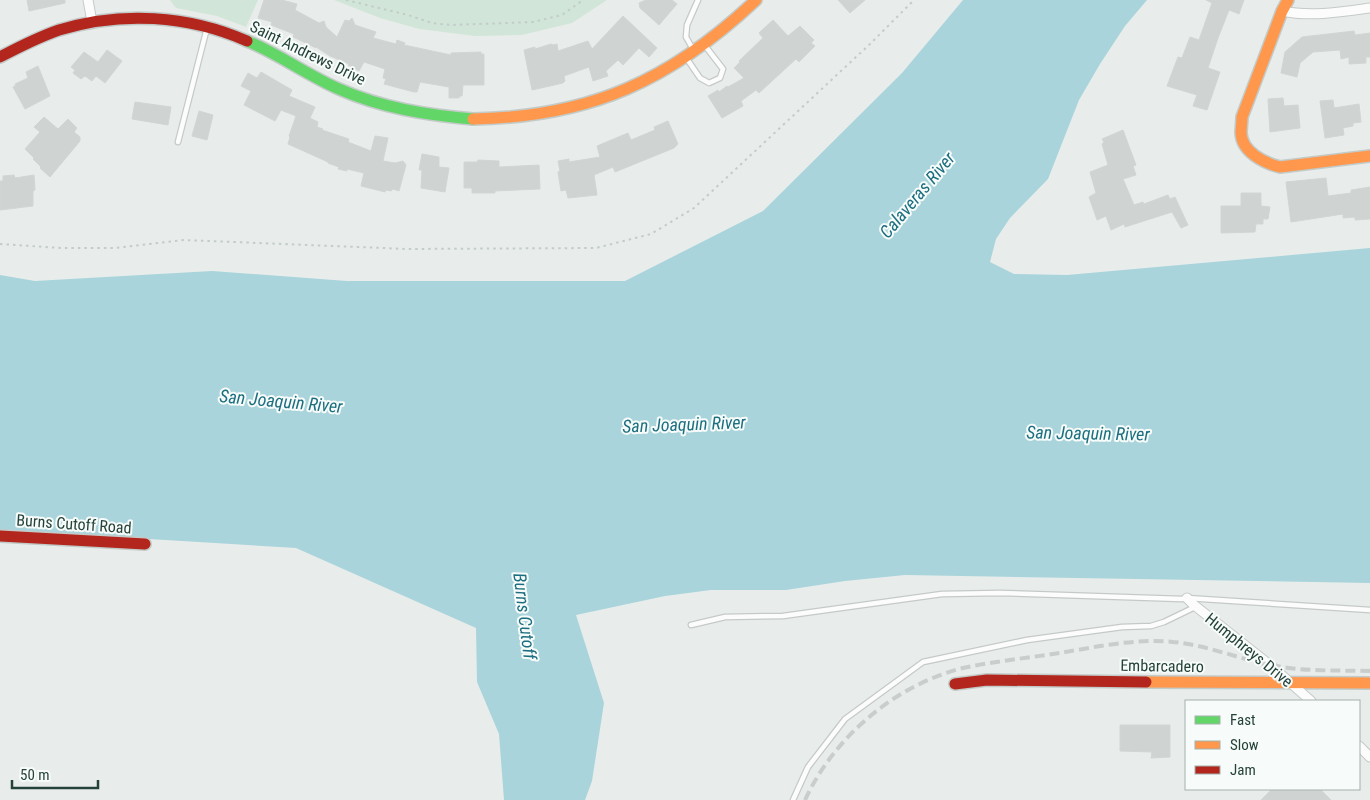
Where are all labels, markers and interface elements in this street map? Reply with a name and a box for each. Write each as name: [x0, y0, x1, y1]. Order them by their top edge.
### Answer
street label: Saint Andrews Drive: [247, 17, 369, 89]
water label: Calaveras River: [875, 147, 959, 242]
water label: San Joaquin River: [219, 385, 344, 417]
water label: San Joaquin River: [622, 411, 747, 437]
water label: San Joaquin River: [1026, 421, 1151, 445]
street label: Burns Cutoff Road: [16, 510, 132, 538]
water label: Burns Cutoff: [509, 572, 541, 662]
street label: Humphreys Drive: [1201, 609, 1297, 691]
street label: Embarcadero: [1120, 656, 1204, 676]
legend: [1185, 700, 1360, 790]
text: Fast: [1230, 711, 1255, 729]
text: Slow: [1230, 736, 1259, 754]
scale bar: [12, 758, 99, 790]
text: Jam: [1230, 761, 1256, 779]
text: 50 m: [20, 766, 50, 784]

